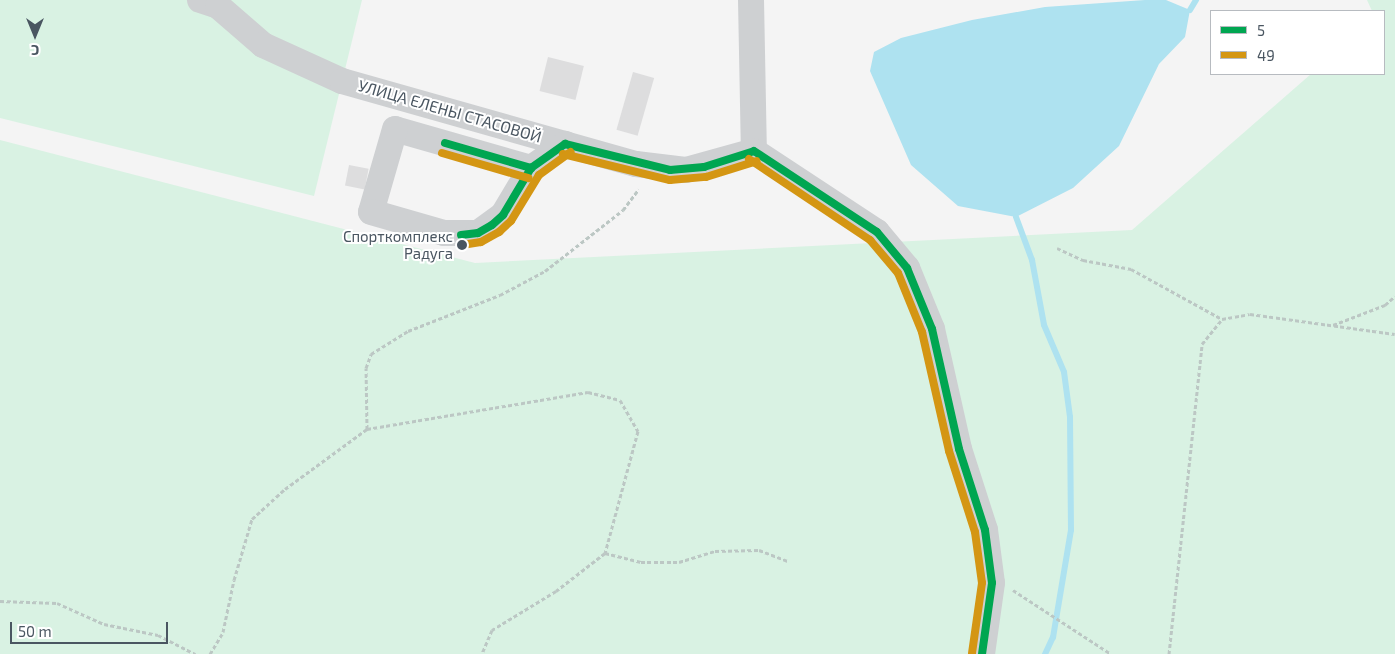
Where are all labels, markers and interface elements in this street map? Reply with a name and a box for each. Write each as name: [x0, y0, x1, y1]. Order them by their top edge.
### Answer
north arrow: [10, 10, 60, 60]
legend: [1210, 10, 1385, 75]
text: 5: [1257, 21, 1265, 39]
text: С: [31, 42, 39, 59]
text: 49: [1257, 46, 1275, 64]
street label: УЛИЦА ЕЛЕНЫ СТАСОВОЙ: [356, 76, 544, 146]
place label: Спорткомплекс Радуга: [343, 227, 453, 262]
marker: Спорткомплекс Радуга: [457, 240, 467, 250]
scale bar: [12, 612, 170, 644]
text: 50 m: [18, 622, 52, 640]

